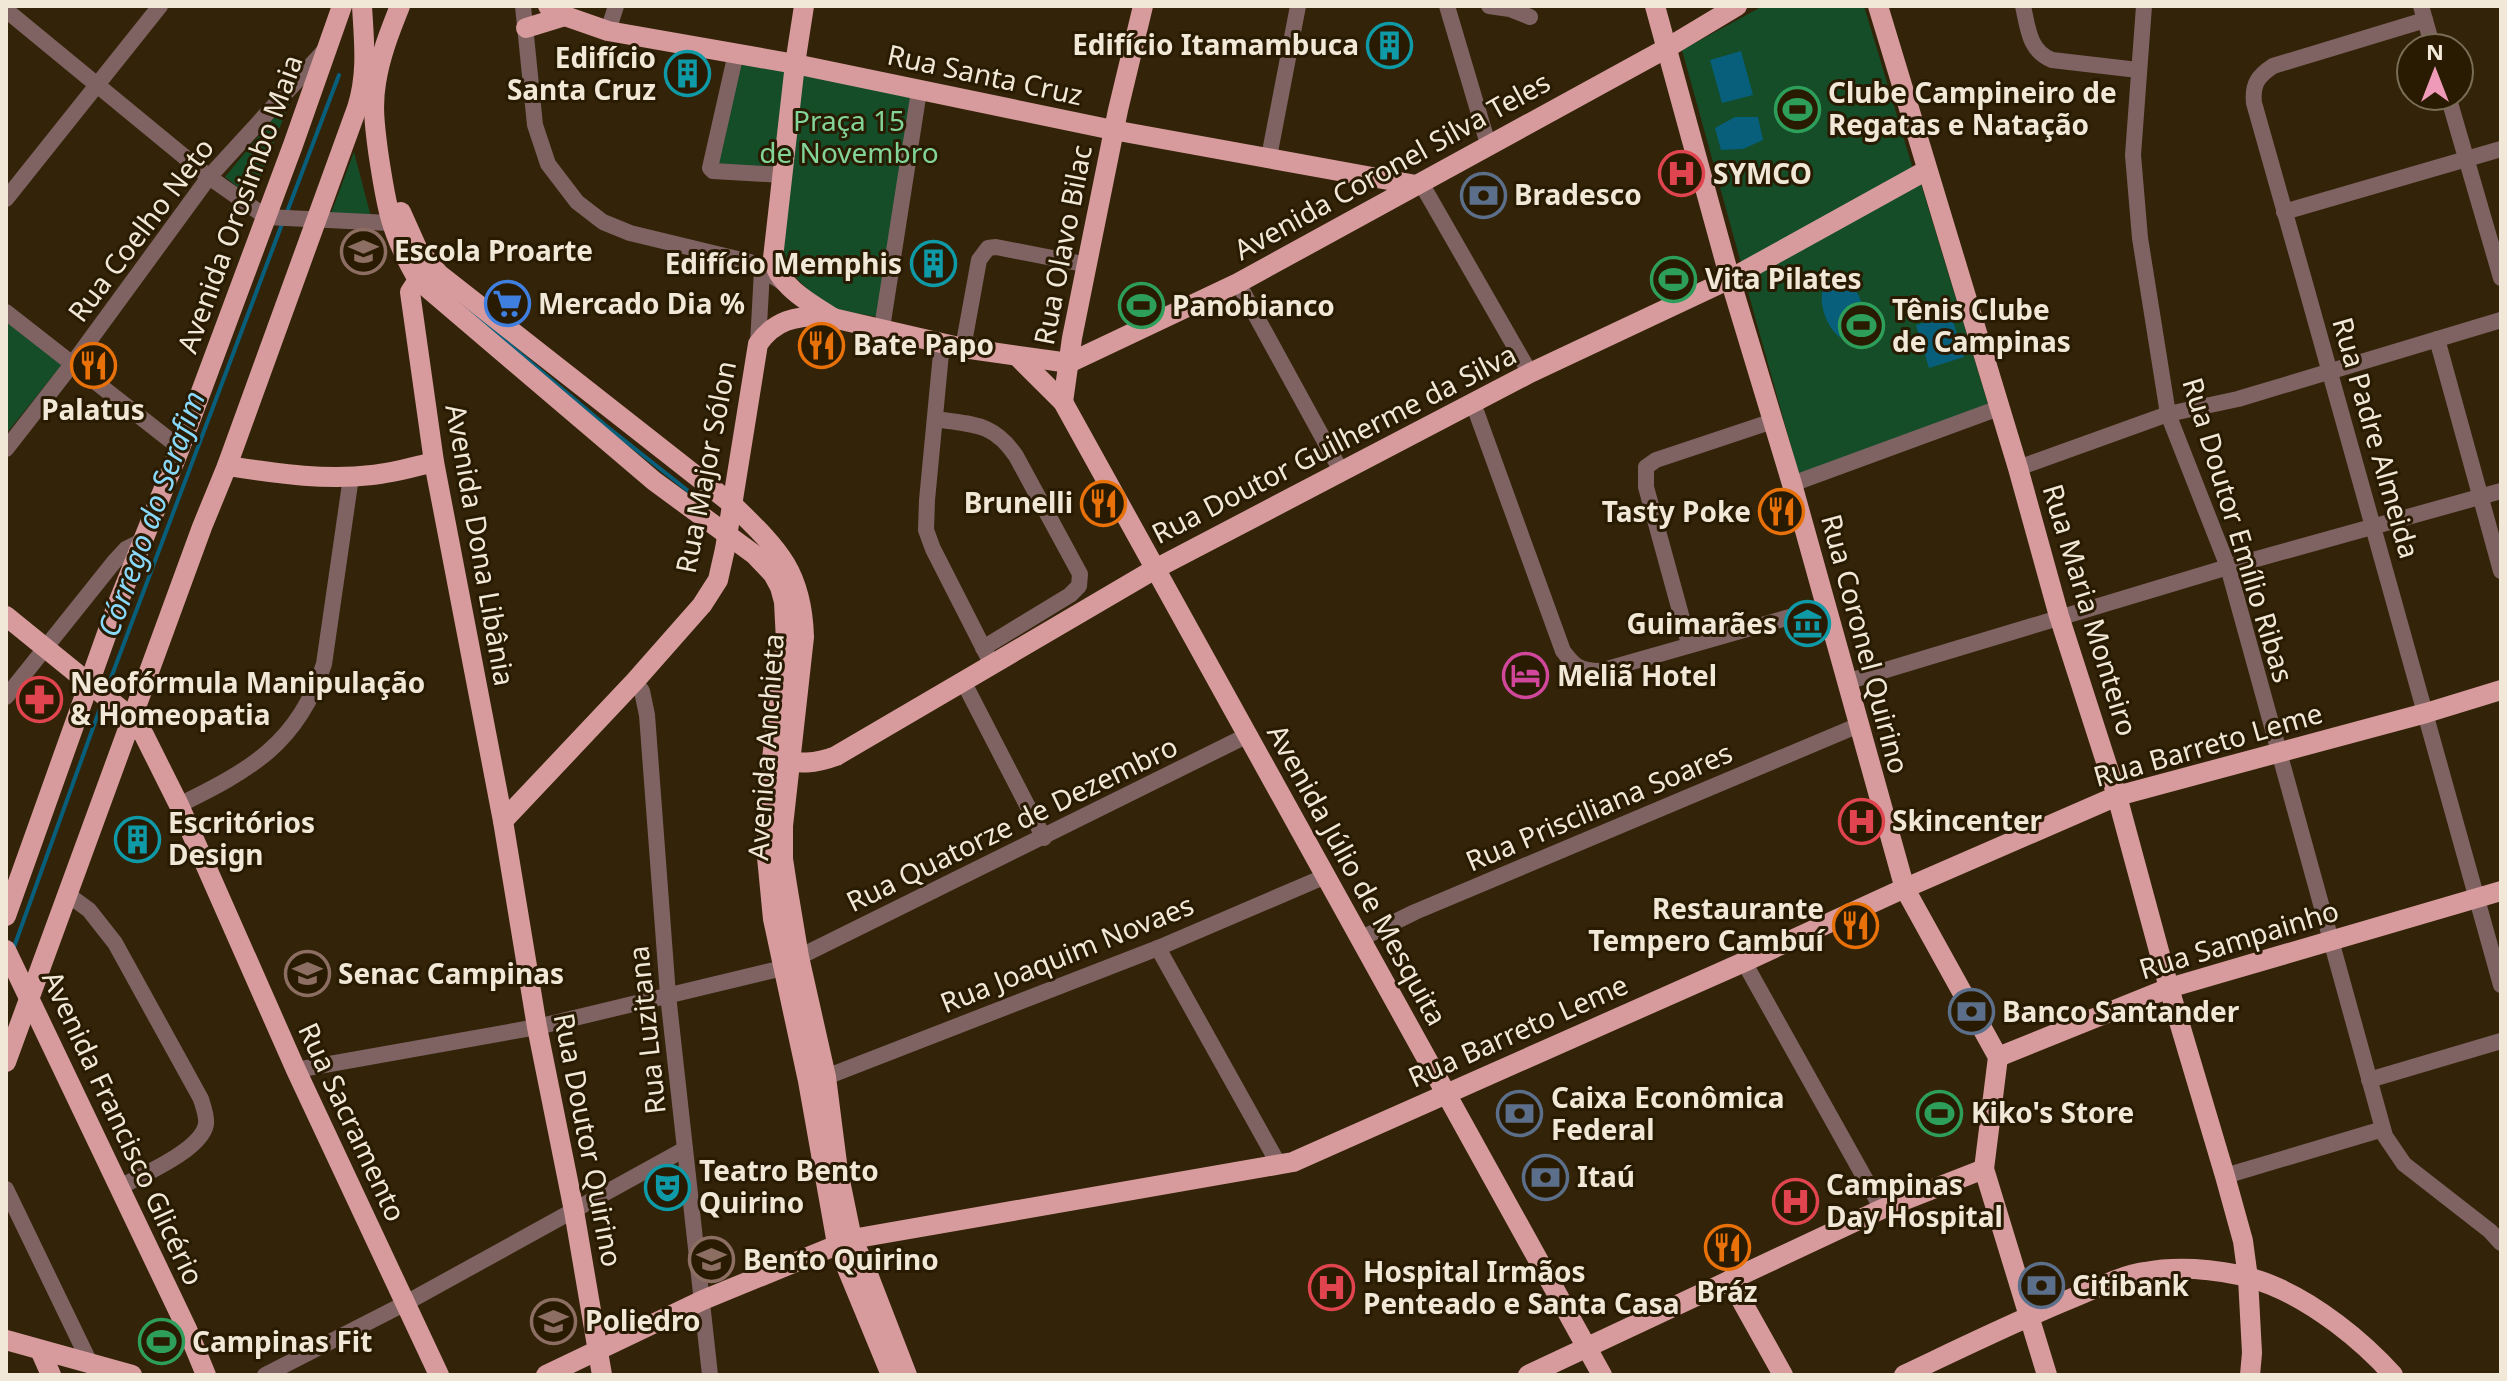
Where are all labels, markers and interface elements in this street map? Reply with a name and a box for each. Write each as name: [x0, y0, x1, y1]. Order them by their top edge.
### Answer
building icon: Edifício Itamambuca: [1366, 21, 1414, 69]
place label: Edifício Itamambuca: [1072, 25, 1359, 63]
north arrow: [2395, 32, 2475, 112]
street label: Rua Santa Cruz: [884, 35, 1086, 113]
text: N: [2426, 36, 2444, 66]
place label: Edifício Santa Cruz: [507, 38, 656, 108]
street label: Avenida Orosimbo Maia: [167, 49, 311, 358]
building icon: Edifício Santa Cruz: [663, 50, 711, 98]
street label: Avenida Coronel Silva Teles: [1227, 62, 1556, 268]
place label: Clube Campineiro de Regatas e Natação: [1828, 73, 2117, 143]
sports icon: Clube Campineiro de Regatas e Natação: [1773, 85, 1821, 133]
park label: Praça 15 de Novembro: [759, 101, 939, 171]
street label: Rua Coelho Neto: [59, 130, 222, 329]
street label: Rua Olavo Bilac: [1024, 142, 1100, 348]
hospital icon: SYMCO: [1658, 150, 1706, 198]
place label: SYMCO: [1713, 154, 1812, 192]
bank icon: Bradesco: [1459, 171, 1507, 219]
place label: Bradesco: [1514, 175, 1642, 213]
school or university icon: Escola Proarte: [339, 227, 387, 275]
place label: Escola Proarte: [394, 231, 593, 269]
building icon: Edifício Memphis: [909, 240, 957, 288]
place label: Edifício Memphis: [665, 244, 902, 282]
sports icon: Vita Pilates: [1650, 255, 1698, 303]
place label: Vita Pilates: [1705, 259, 1862, 297]
supermarket icon: Mercado Dia %: [483, 280, 531, 328]
sports icon: Panobianco: [1117, 282, 1165, 330]
place label: Mercado Dia %: [538, 284, 745, 322]
place label: Panobianco: [1172, 286, 1335, 324]
place label: Tênis Clube de Campinas: [1892, 290, 2071, 360]
sports icon: Tênis Clube de Campinas: [1837, 302, 1885, 350]
street label: Rua Padre Almeida: [2324, 313, 2430, 563]
restaurant icon: Bate Papo: [798, 321, 846, 369]
place label: Bate Papo: [853, 325, 994, 363]
street label: Rua Doutor Guilherme da Silva: [1145, 334, 1522, 552]
restaurant icon: Palatus: [69, 341, 117, 389]
street label: Rua Major Sólon: [666, 357, 744, 576]
street label: Rua Doutor Emílio Ribas: [2174, 373, 2303, 687]
water label: Córrego do Serafim: [87, 385, 214, 642]
place label: Palatus: [41, 390, 145, 428]
street label: Avenida Dona Libânia: [437, 401, 524, 689]
restaurant icon: Brunelli: [1080, 479, 1128, 527]
street label: Rua Maria Monteiro: [2035, 479, 2147, 740]
place label: Brunelli: [964, 483, 1073, 521]
restaurant icon: Tasty Poke: [1758, 488, 1806, 536]
place label: Tasty Poke: [1602, 492, 1751, 530]
street label: Rua Coronel Quirino: [1813, 510, 1919, 778]
museum icon: Guimarães: [1784, 600, 1832, 648]
place label: Guimarães: [1627, 604, 1777, 642]
street label: Avenida Anchieta: [738, 632, 792, 862]
hotel icon: Meliã Hotel: [1502, 652, 1550, 700]
place label: Meliã Hotel: [1557, 656, 1717, 694]
place label: Neofórmula Manipulação & Homeopatia: [70, 663, 425, 733]
pharmacy icon: Neofórmula Manipulação & Homeopatia: [15, 675, 63, 723]
street label: Rua Barreto Leme: [2089, 693, 2327, 795]
street label: Avenida Júlio de Mesquita: [1259, 717, 1457, 1032]
street label: Rua Quatorze de Dezembro: [840, 726, 1183, 920]
street label: Rua Prisciliana Soares: [1459, 733, 1738, 879]
hospital icon: Skincenter: [1837, 797, 1885, 845]
place label: Skincenter: [1892, 801, 2043, 839]
place label: Escritórios Design: [168, 803, 315, 873]
building icon: Escritórios Design: [113, 815, 161, 863]
street label: Rua Joaquim Novaes: [934, 885, 1199, 1021]
place label: Restaurante Tempero Cambuí: [1588, 889, 1826, 959]
street label: Rua Sampainho: [2134, 891, 2343, 987]
restaurant icon: Restaurante Tempero Cambuí: [1831, 901, 1879, 949]
street label: Rua Luzitana: [618, 944, 674, 1116]
school or university icon: Senac Campinas: [283, 950, 331, 998]
place label: Senac Campinas: [338, 954, 564, 992]
street label: Avenida Francisco Glicério: [34, 964, 214, 1291]
street label: Rua Barreto Leme: [1402, 965, 1633, 1096]
bank icon: Banco Santander: [1947, 988, 1995, 1036]
place label: Banco Santander: [2002, 992, 2240, 1030]
street label: Rua Doutor Quirino: [546, 1010, 632, 1270]
street label: Rua Sacramento: [290, 1016, 416, 1227]
place label: Caixa Econômica Federal: [1551, 1078, 1785, 1148]
sports icon: Kiko's Store: [1916, 1089, 1964, 1137]
bank icon: Caixa Econômica Federal: [1496, 1090, 1544, 1138]
place label: Kiko's Store: [1971, 1093, 2134, 1131]
place label: Teatro Bento Quirino: [699, 1151, 879, 1221]
bank icon: Itaú: [1522, 1153, 1570, 1201]
place label: Itaú: [1577, 1157, 1635, 1195]
theatre icon: Teatro Bento Quirino: [644, 1163, 692, 1211]
place label: Campinas Day Hospital: [1826, 1165, 2003, 1235]
hospital icon: Campinas Day Hospital: [1771, 1177, 1819, 1225]
restaurant icon: Bráz: [1703, 1224, 1751, 1272]
school or university icon: Bento Quirino: [688, 1236, 736, 1284]
place label: Bento Quirino: [743, 1240, 939, 1278]
place label: Hospital Irmãos Penteado e Santa Casa: [1363, 1252, 1680, 1322]
bank icon: Citibank: [2017, 1262, 2065, 1310]
hospital icon: Hospital Irmãos Penteado e Santa Casa: [1308, 1264, 1356, 1312]
place label: Citibank: [2072, 1266, 2190, 1304]
place label: Bráz: [1696, 1272, 1758, 1310]
school or university icon: Poliedro: [530, 1297, 578, 1345]
place label: Poliedro: [585, 1301, 700, 1339]
sports icon: Campinas Fit: [137, 1318, 185, 1366]
place label: Campinas Fit: [192, 1322, 372, 1360]

